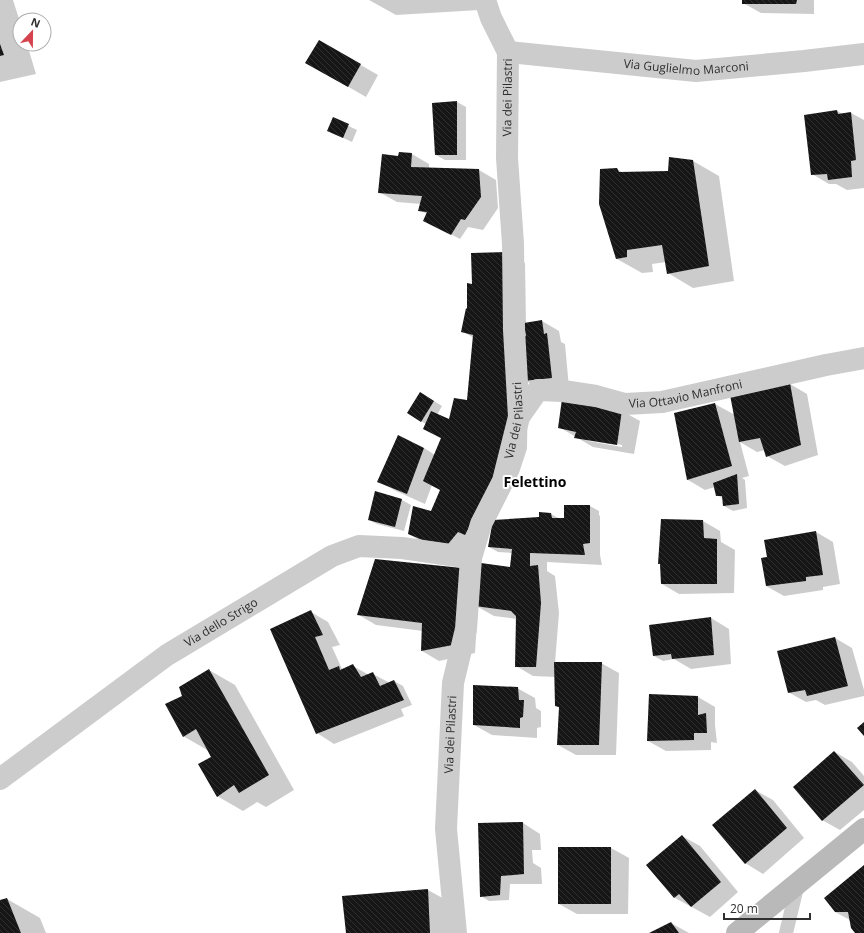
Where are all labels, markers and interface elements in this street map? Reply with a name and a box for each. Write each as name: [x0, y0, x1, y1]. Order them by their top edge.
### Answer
north arrow: [12, 12, 52, 52]
text: N: [29, 14, 43, 31]
street label: Via Guglielmo Marconi: [623, 55, 749, 79]
street label: Via dei Pilastri: [498, 58, 516, 137]
street label: Via Ottavio Manfroni: [628, 375, 744, 412]
street label: Via dei Pilastri: [500, 382, 527, 461]
district label: Felettino: [504, 472, 567, 491]
street label: Via dello Strigo: [181, 594, 261, 651]
street label: Via dei Pilastri: [440, 695, 460, 774]
scale bar: [724, 895, 810, 921]
text: 20 m: [730, 900, 758, 917]

